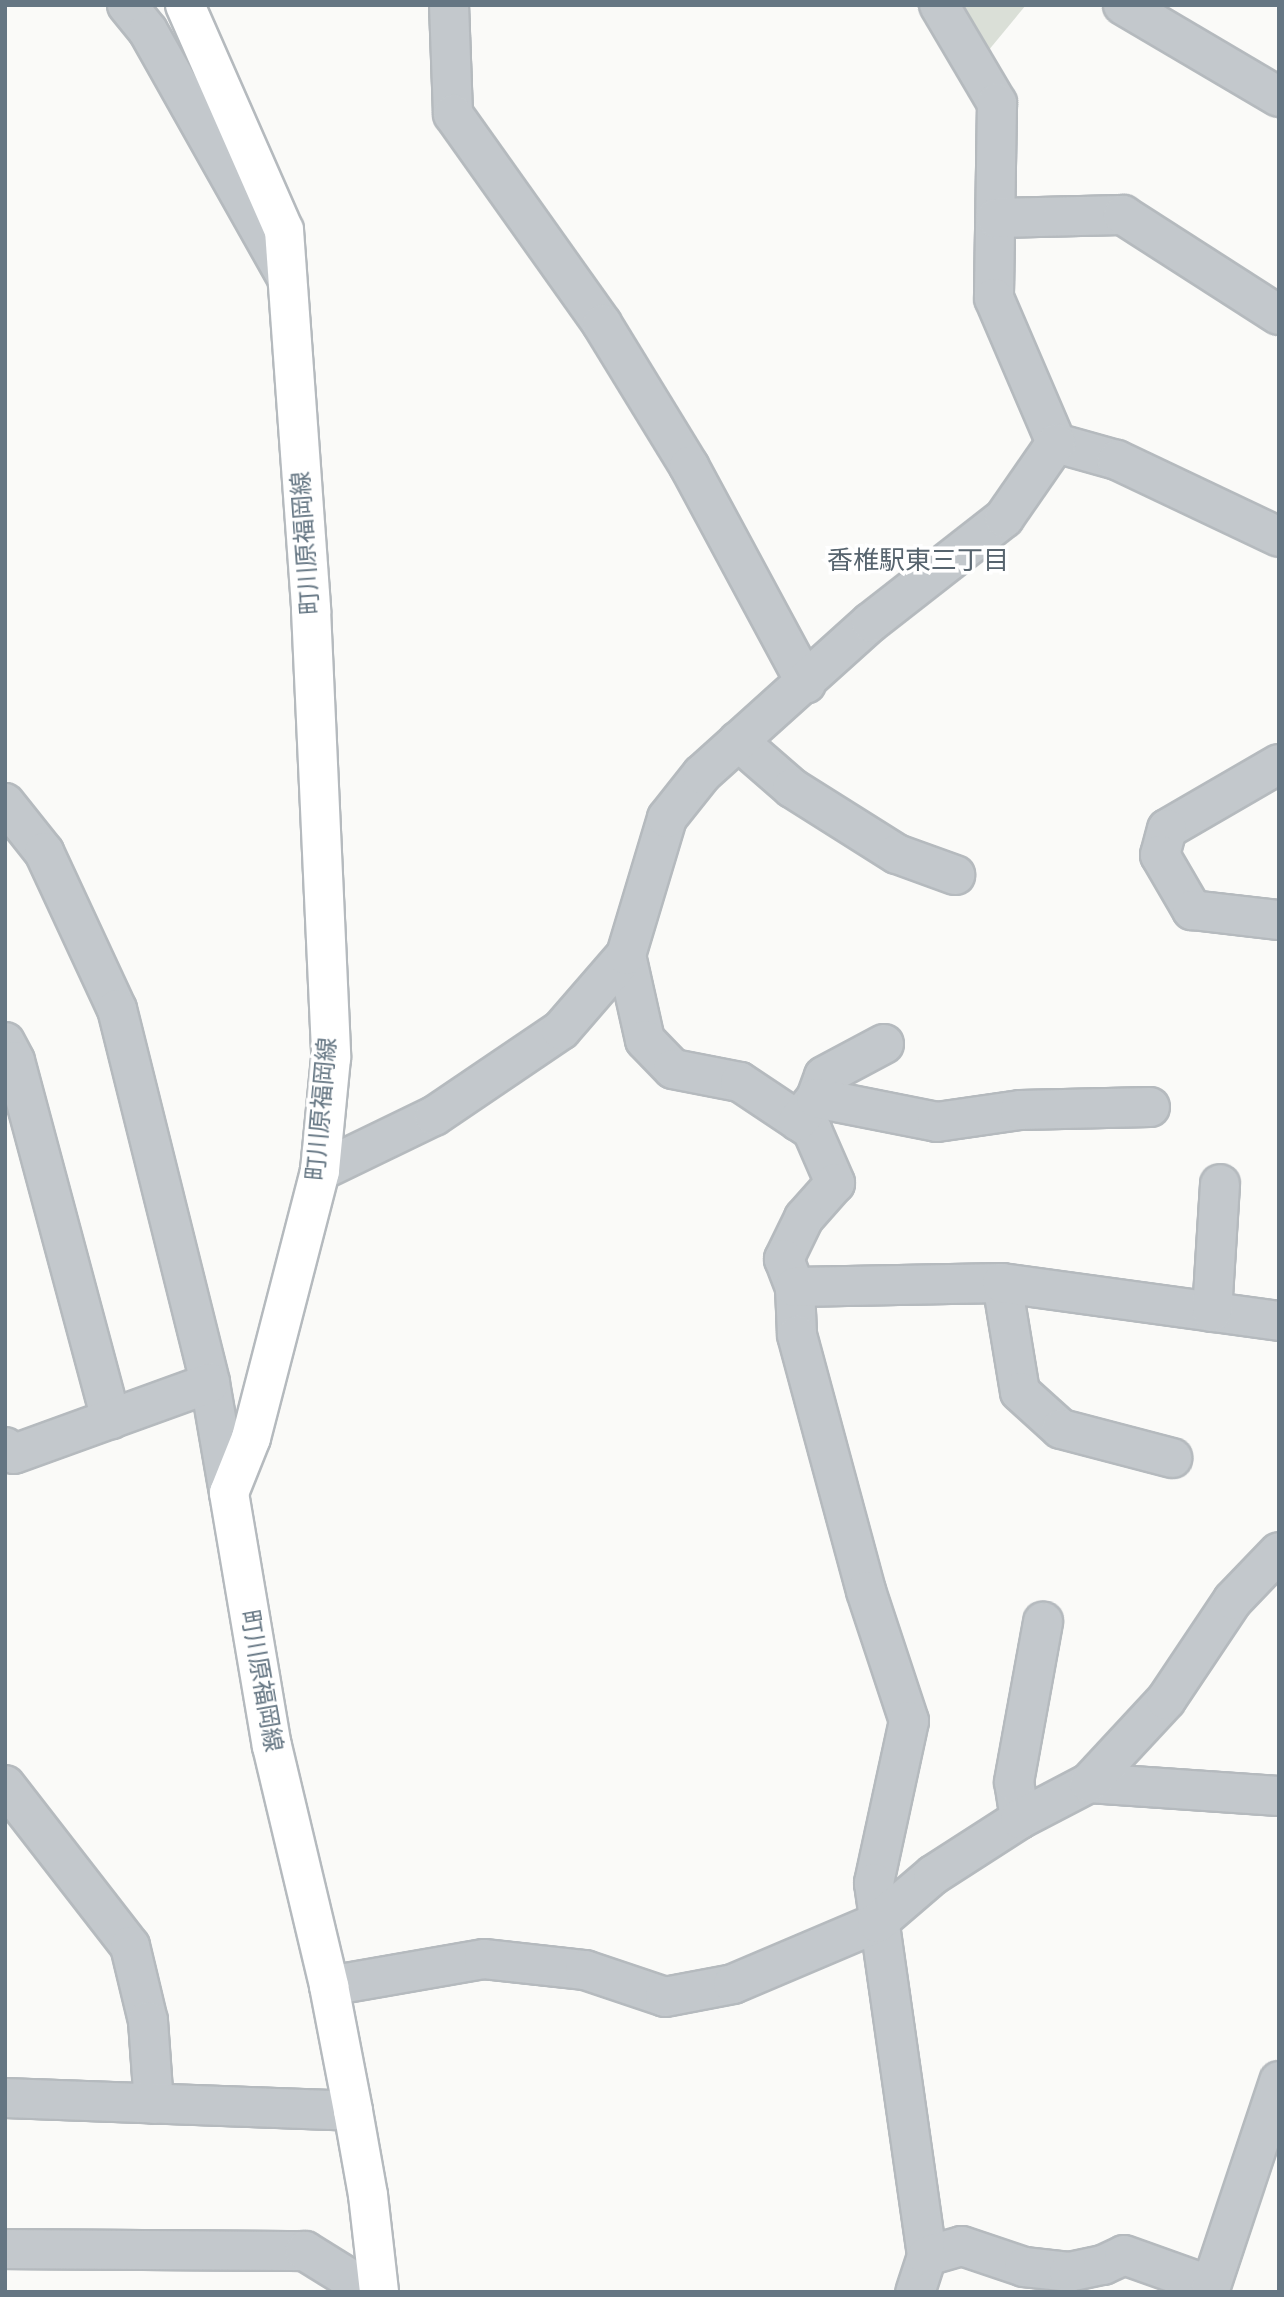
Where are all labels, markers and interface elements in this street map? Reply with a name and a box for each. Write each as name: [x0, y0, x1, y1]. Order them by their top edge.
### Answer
street label: 町川原福岡線: [287, 470, 325, 616]
district label: 香椎駅東三丁目: [827, 546, 1009, 578]
street label: 町川原福岡線: [301, 1036, 343, 1182]
street label: 町川原福岡線: [234, 1608, 288, 1754]

